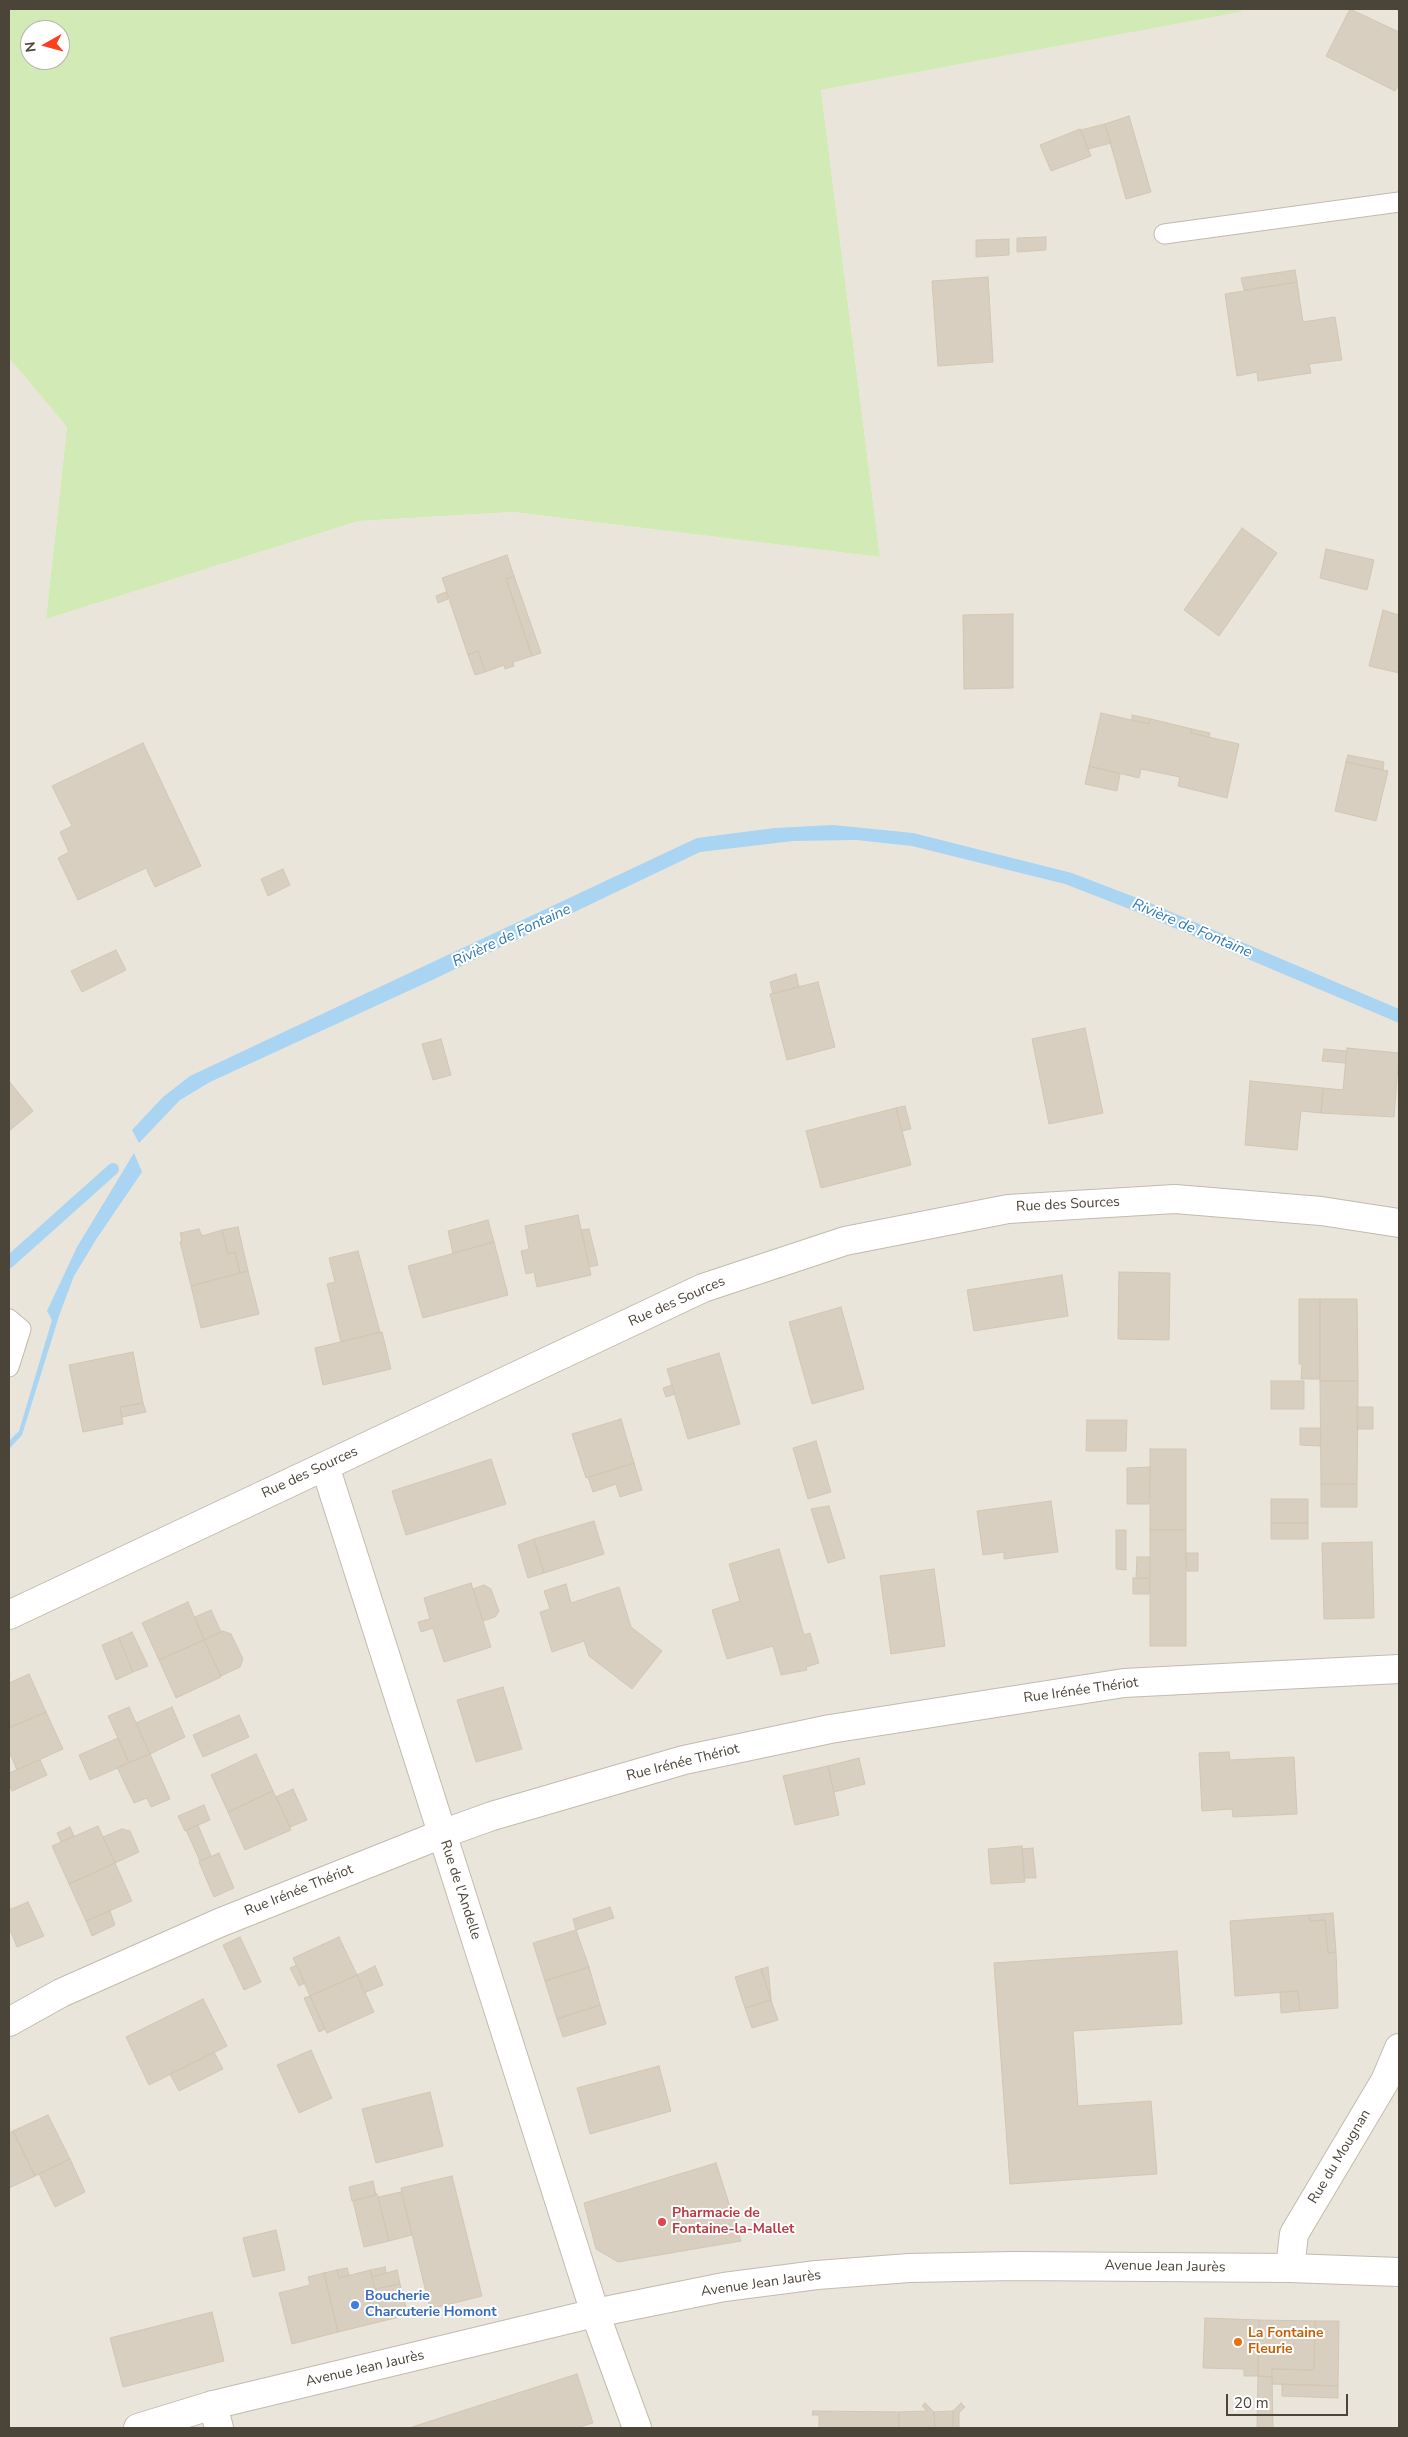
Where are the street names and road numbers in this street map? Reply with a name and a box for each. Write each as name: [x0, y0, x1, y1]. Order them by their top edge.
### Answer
street label: Rue des Sources: [1016, 1194, 1120, 1216]
street label: Rue des Sources: [626, 1273, 728, 1331]
street label: Rue des Sources: [259, 1443, 361, 1503]
street label: Rue Irénée Thériot: [1023, 1675, 1139, 1707]
street label: Rue Irénée Thériot: [625, 1741, 741, 1785]
street label: Rue de l'Andelle: [436, 1838, 484, 1942]
street label: Rue Irénée Thériot: [242, 1862, 356, 1920]
street label: Rue du Mougnan: [1305, 2107, 1375, 2207]
street label: Avenue Jean Jaurès: [1104, 2258, 1226, 2276]
street label: Avenue Jean Jaurès: [700, 2267, 822, 2301]
street label: Avenue Jean Jaurès: [304, 2347, 426, 2391]

